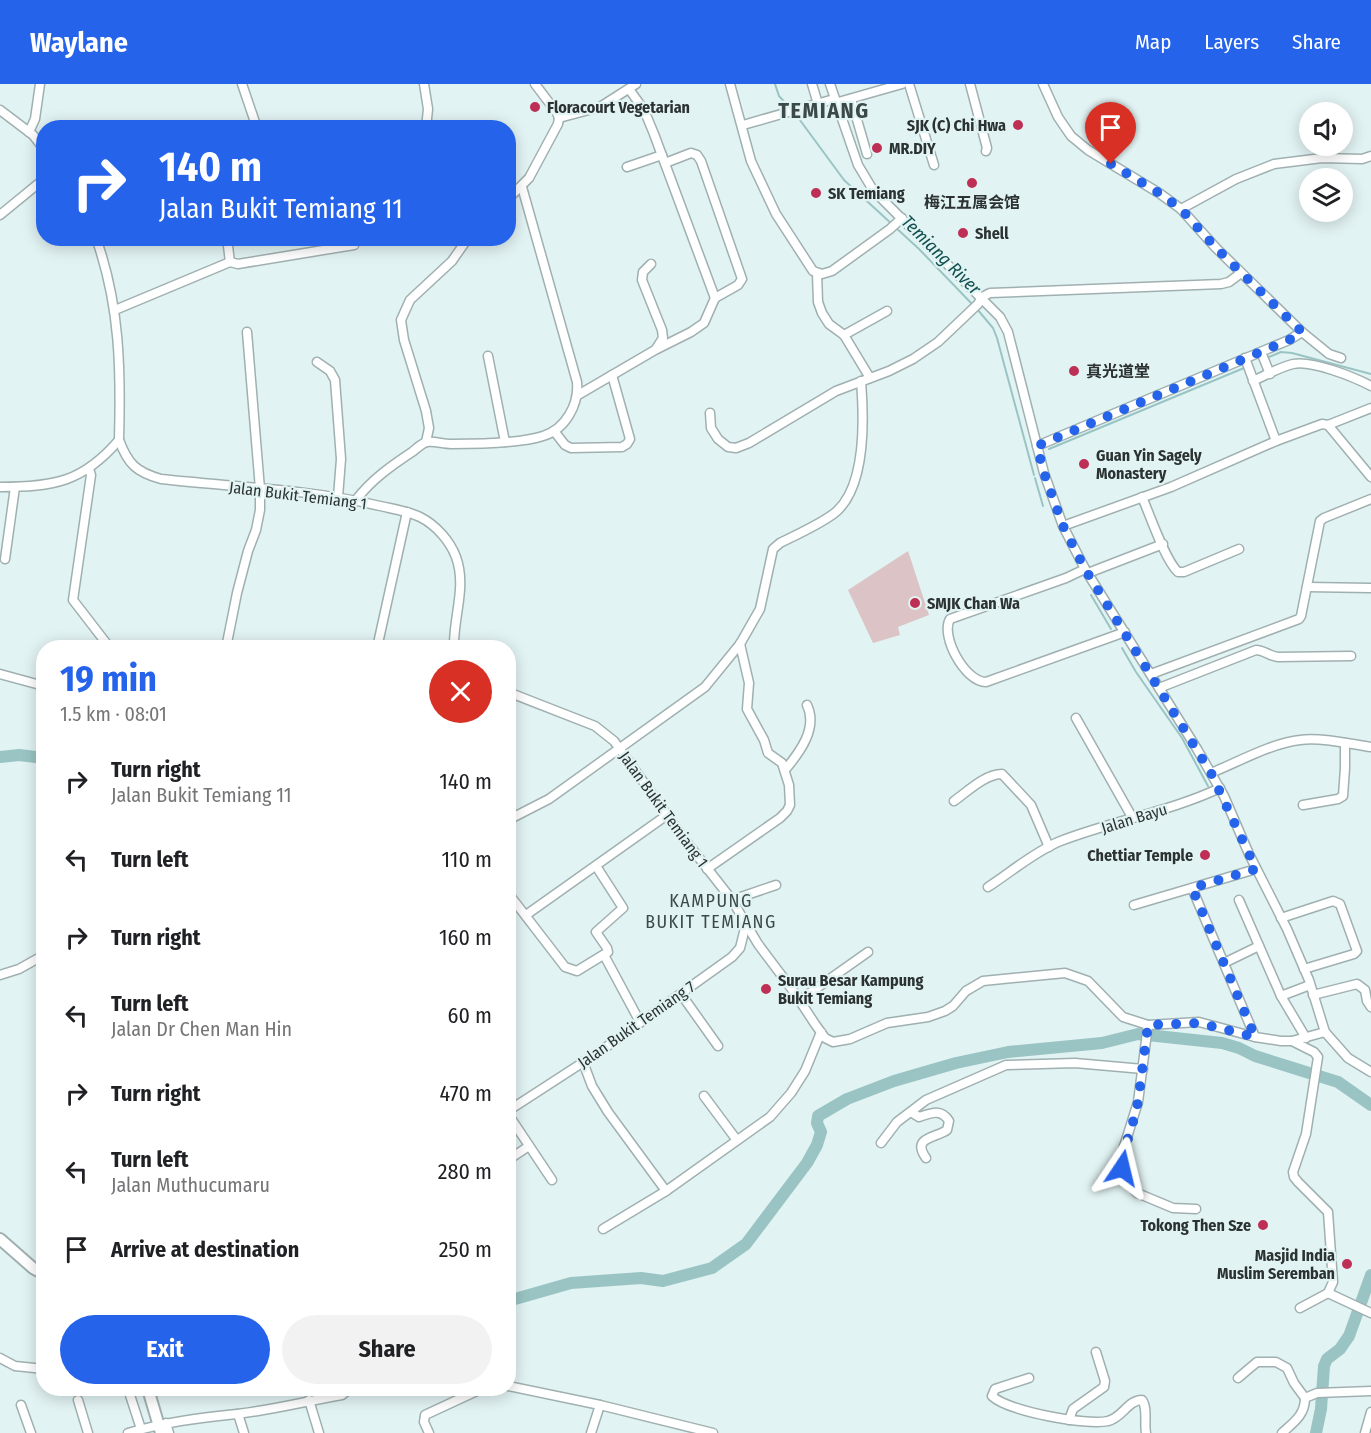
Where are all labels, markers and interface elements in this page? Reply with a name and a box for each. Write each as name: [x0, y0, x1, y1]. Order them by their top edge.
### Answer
text: Waylane: [30, 26, 128, 59]
text: Map: [1135, 29, 1171, 55]
text: Layers: [1204, 29, 1259, 55]
text: Share: [1292, 29, 1341, 55]
district label: TEMIANG: [778, 97, 870, 124]
place label: Floracourt Vegetarian: [547, 98, 690, 117]
marker: Floracourt Vegetarian: [528, 100, 542, 114]
pin: [1085, 102, 1136, 164]
map controls: [1299, 102, 1353, 222]
button: sound: [1299, 102, 1353, 156]
icon: arrive: [1094, 111, 1127, 144]
place label: SJK (C) Chi Hwa: [907, 116, 1006, 135]
marker: SJK (C) Chi Hwa: [1011, 118, 1025, 132]
place label: MR.DIY: [889, 139, 936, 158]
marker: MR.DIY: [870, 141, 884, 155]
text: 140 m: [159, 142, 262, 192]
icon: right: [60, 144, 138, 222]
button: layers: [1299, 168, 1353, 222]
marker: 梅江五属会馆: [965, 176, 979, 190]
place label: SK Temiang: [828, 184, 905, 203]
marker: SK Temiang: [809, 186, 823, 200]
text: Jalan Bukit Temiang 11: [159, 193, 403, 225]
place label: 梅江五属会馆: [924, 193, 1020, 212]
water label: Temiang River: [897, 211, 986, 300]
place label: Shell: [975, 224, 1009, 243]
marker: Shell: [956, 226, 970, 240]
place label: 真光道堂: [1086, 362, 1150, 381]
marker: 真光道堂: [1067, 364, 1081, 378]
place label: Guan Yin Sagely Monastery: [1096, 446, 1202, 483]
marker: Guan Yin Sagely Monastery: [1077, 457, 1091, 471]
street label: Jalan Bukit Temiang 1: [228, 478, 368, 513]
place label: SMJK Chan Wa: [927, 594, 1020, 613]
marker: SMJK Chan Wa: [908, 596, 922, 610]
text: 19 min: [60, 657, 157, 701]
button: close: [429, 660, 492, 723]
text: 1.5 km · 08:01: [60, 702, 167, 726]
street label: Jalan Bukit Temiang 1: [615, 748, 712, 871]
text: Turn right: [111, 756, 200, 783]
icon: right: [60, 765, 93, 798]
text: 140 m: [439, 768, 492, 795]
text: Jalan Bukit Temiang 11: [111, 783, 292, 807]
street label: Jalan Bayu: [1099, 799, 1169, 838]
icon: left: [60, 843, 93, 876]
text: Turn left: [111, 846, 189, 873]
text: 110 m: [442, 846, 492, 873]
place label: Chettiar Temple: [1087, 846, 1193, 865]
marker: Chettiar Temple: [1198, 848, 1212, 862]
district label: KAMPUNG BUKIT TEMIANG: [645, 890, 777, 933]
icon: right: [60, 921, 93, 954]
text: Turn right: [111, 924, 200, 951]
text: 160 m: [439, 924, 492, 951]
place label: Surau Besar Kampung Bukit Temiang: [778, 971, 923, 1008]
street label: Jalan Bukit Temiang 7: [574, 977, 699, 1072]
marker: Surau Besar Kampung Bukit Temiang: [759, 982, 773, 996]
text: Turn left: [111, 990, 189, 1017]
icon: left: [60, 999, 93, 1032]
text: 60 m: [448, 1002, 492, 1029]
text: Jalan Dr Chen Man Hin: [111, 1017, 292, 1041]
icon: right: [60, 1077, 93, 1110]
text: Turn right: [111, 1080, 200, 1107]
text: 470 m: [440, 1080, 492, 1107]
position arrow: [1090, 1136, 1154, 1200]
text: Turn left: [111, 1146, 189, 1173]
icon: left: [60, 1155, 93, 1188]
text: 280 m: [438, 1158, 492, 1185]
text: Jalan Muthucumaru: [111, 1173, 270, 1197]
place label: Tokong Then Sze: [1141, 1216, 1251, 1235]
marker: Tokong Then Sze: [1256, 1218, 1270, 1232]
icon: arrive: [60, 1233, 93, 1266]
text: Arrive at destination: [111, 1236, 299, 1263]
text: 250 m: [439, 1236, 492, 1263]
place label: Masjid India Muslim Seremban: [1217, 1246, 1335, 1283]
marker: Masjid India Muslim Seremban: [1340, 1257, 1354, 1271]
button: Exit: [60, 1315, 270, 1384]
button: Share: [282, 1315, 492, 1384]

